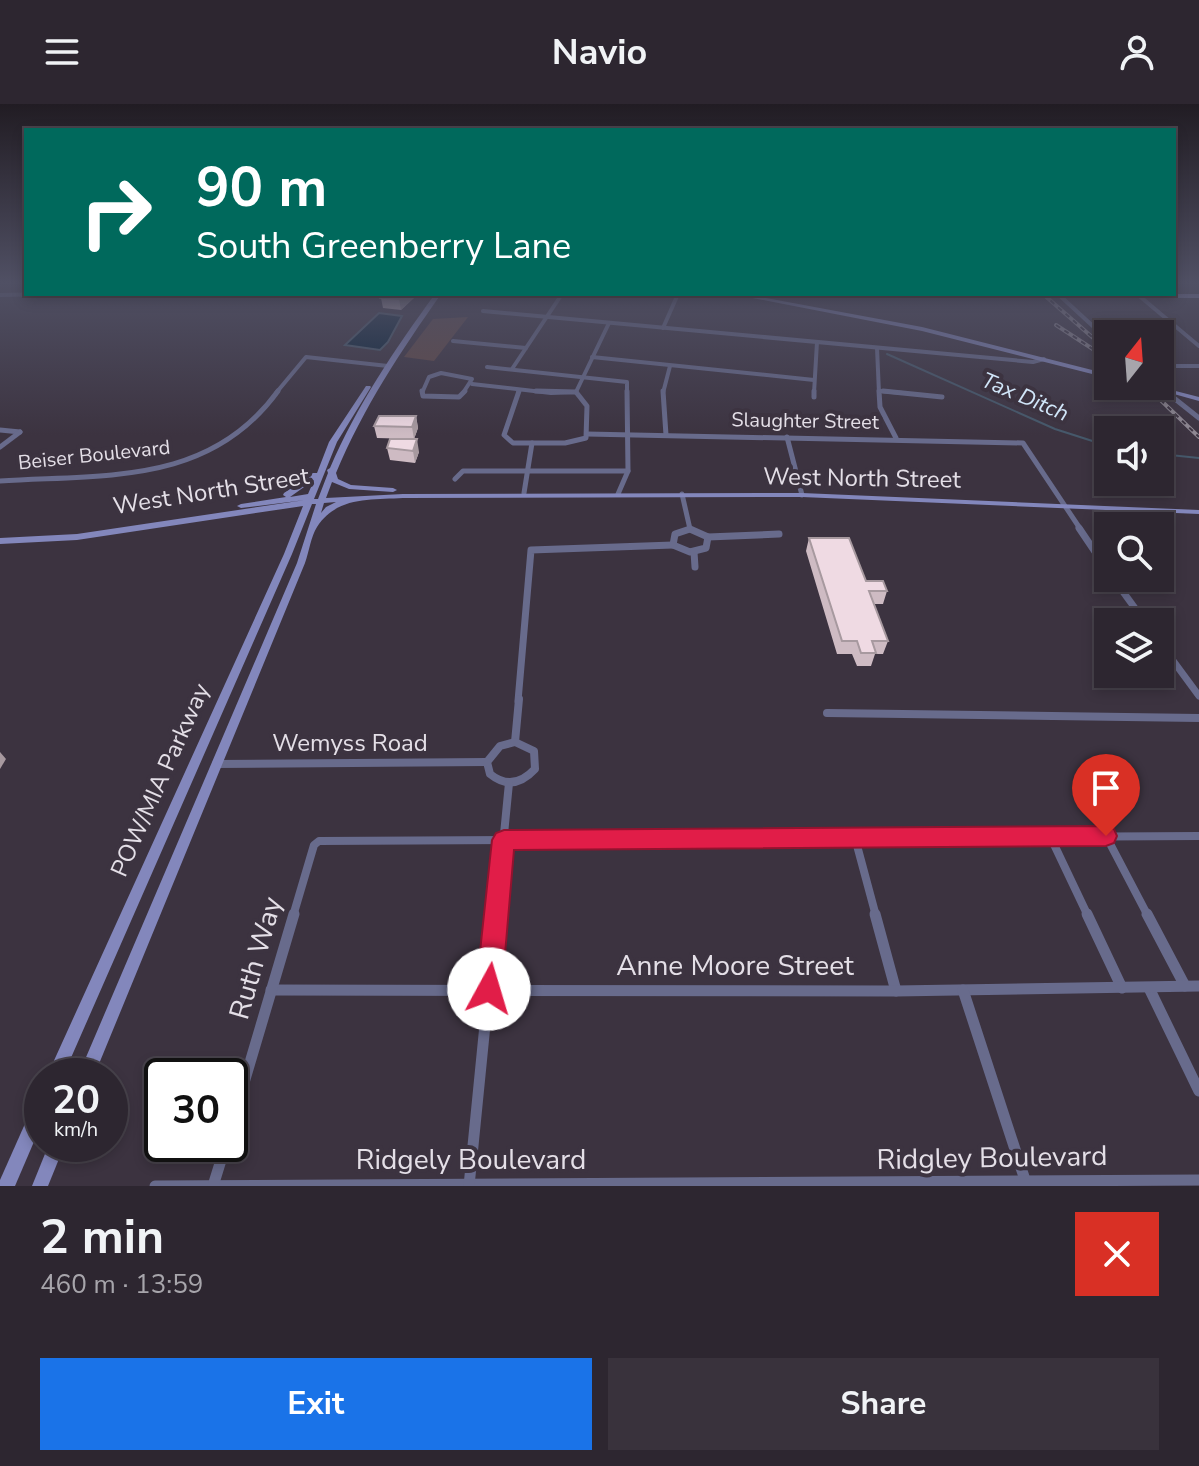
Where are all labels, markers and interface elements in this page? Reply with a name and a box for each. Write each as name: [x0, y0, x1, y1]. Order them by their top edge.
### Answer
text: Navio: [552, 28, 647, 77]
icon: menu: [40, 30, 84, 74]
icon: person: [1115, 30, 1159, 74]
text: 90 m: [196, 149, 327, 226]
icon: right: [64, 160, 168, 264]
text: South Greenberry Lane: [196, 222, 571, 271]
north arrow: [1094, 320, 1174, 400]
map controls: [1094, 320, 1174, 688]
water label: Tax Ditch: [977, 365, 1073, 429]
street label: Slaughter Street: [731, 406, 880, 436]
button: sound: [1094, 416, 1174, 496]
street label: Beiser Boulevard: [17, 434, 171, 476]
street label: West North Street: [111, 460, 312, 522]
street label: West North Street: [763, 460, 962, 496]
button: search: [1094, 512, 1174, 592]
button: layers: [1094, 608, 1174, 688]
street label: POW/MIA Parkway: [103, 678, 217, 882]
street label: Wemyss Road: [272, 727, 428, 759]
pin: [1072, 754, 1140, 836]
icon: arrive: [1084, 766, 1128, 810]
street label: Ruth Way: [220, 892, 292, 1024]
position arrow: [447, 947, 531, 1031]
street label: Anne Moore Street: [616, 947, 854, 985]
speed limit sign: 30: [144, 1058, 248, 1162]
text: 20: [52, 1073, 100, 1127]
text: km/h: [54, 1116, 98, 1143]
street label: Ridgley Boulevard: [876, 1137, 1108, 1179]
street label: Ridgely Boulevard: [356, 1141, 586, 1179]
text: 2 min: [40, 1204, 164, 1270]
button: close: [1075, 1212, 1159, 1296]
text: 460 m · 13:59: [40, 1267, 203, 1302]
button: Exit: [40, 1358, 592, 1450]
button: Share: [608, 1358, 1159, 1450]

